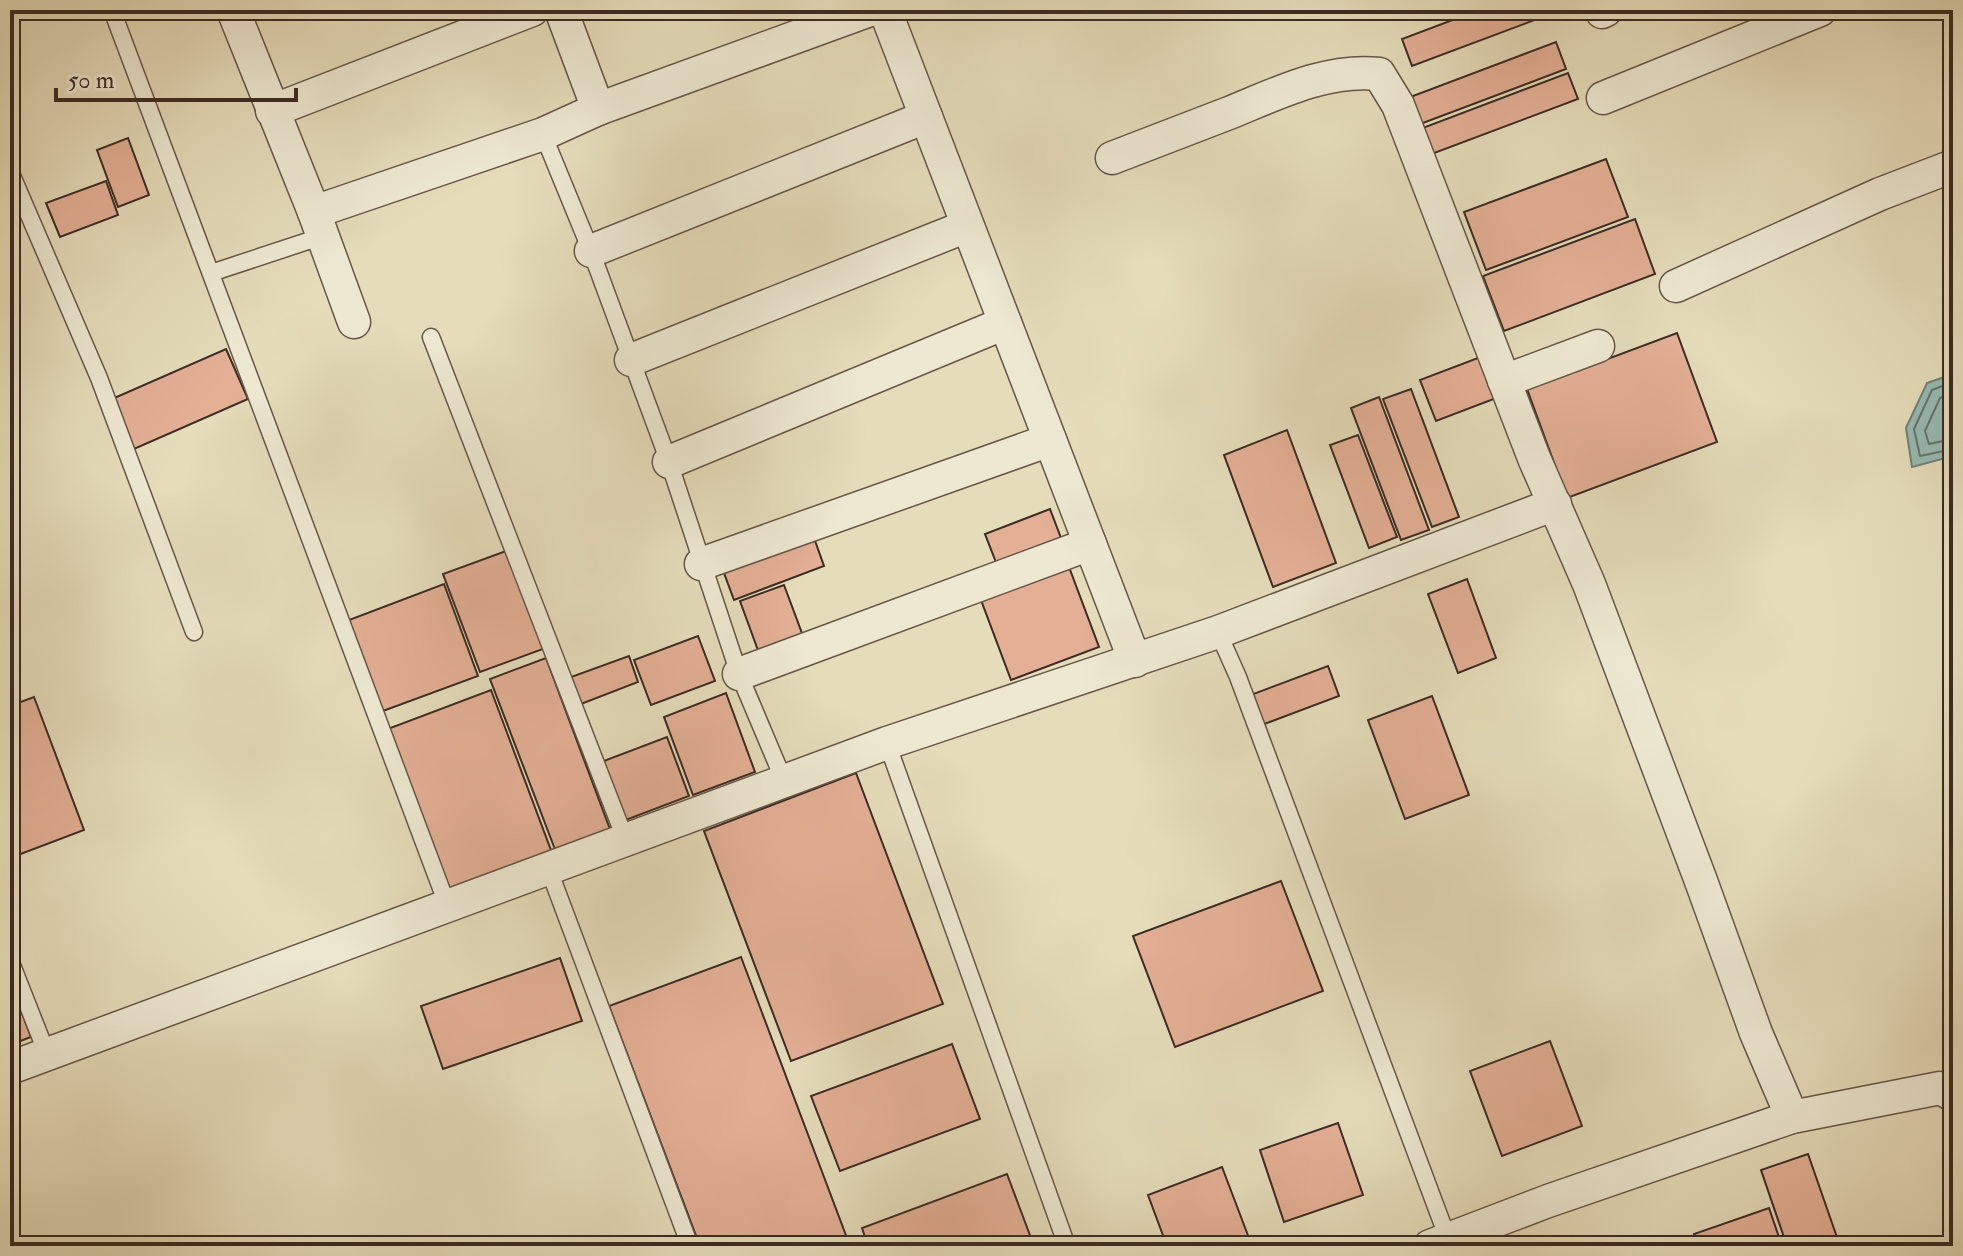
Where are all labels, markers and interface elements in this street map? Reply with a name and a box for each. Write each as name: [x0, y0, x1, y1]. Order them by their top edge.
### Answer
scale bar: [56, 52, 296, 102]
text: 50 m: [68, 65, 115, 96]

